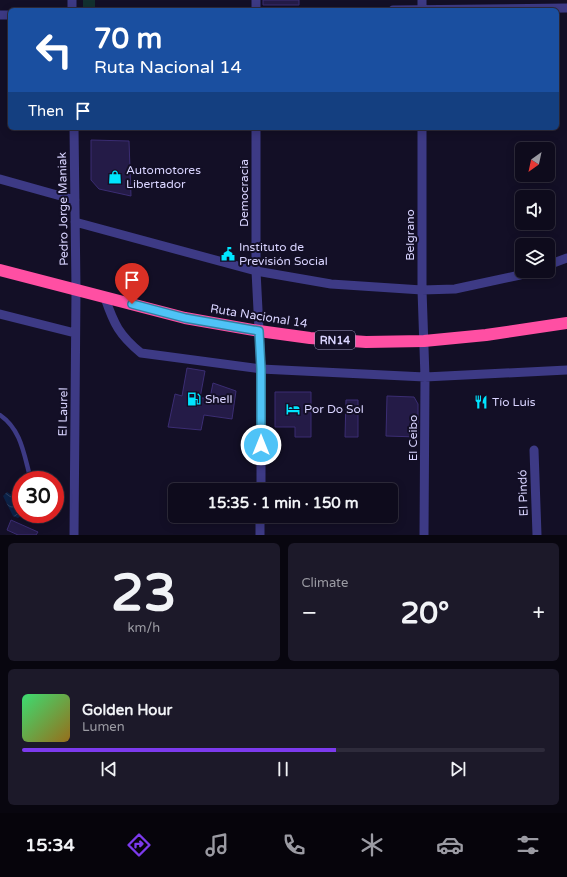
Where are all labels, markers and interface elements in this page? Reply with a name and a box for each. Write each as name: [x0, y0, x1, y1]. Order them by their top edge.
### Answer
text: 70 m: [94, 22, 162, 56]
icon: left: [28, 24, 80, 76]
text: Ruta Nacional 14: [94, 56, 242, 78]
icon: arrive: [72, 100, 94, 122]
text: Then: [28, 102, 64, 120]
north arrow: [515, 142, 555, 182]
map controls: [515, 142, 555, 278]
street label: Pedro Jorge Maniak: [55, 152, 71, 266]
street label: Democracia: [237, 159, 251, 227]
place label: Automotores Libertador: [126, 163, 201, 191]
shop icon: Automotores Libertador: [107, 169, 123, 185]
button: sound: [515, 190, 555, 230]
street label: Belgrano: [403, 209, 417, 261]
button: layers: [515, 238, 555, 278]
place label: Instituto de Previsión Social: [239, 240, 328, 268]
public building icon: Instituto de Previsión Social: [220, 246, 236, 262]
pin: [115, 263, 149, 304]
icon: arrive: [121, 269, 143, 291]
street label: Ruta Nacional 14: [209, 301, 309, 331]
road number: RN14: [315, 331, 355, 349]
street label: El Laurel: [56, 387, 70, 437]
fuel station icon: Shell: [186, 391, 202, 407]
place label: Shell: [205, 392, 232, 406]
restaurant icon: Tío Luis: [473, 394, 489, 410]
place label: Tío Luis: [492, 395, 536, 409]
hotel icon: Por Do Sol: [285, 401, 301, 417]
place label: Por Do Sol: [304, 402, 364, 416]
street label: El Ceibo: [406, 415, 420, 461]
position arrow: [240, 424, 282, 466]
street label: El Pindó: [515, 469, 531, 517]
speed limit sign: 30: [12, 471, 64, 523]
text: 15:35 · 1 min · 150 m: [208, 494, 358, 512]
text: 23: [111, 562, 176, 625]
text: Climate: [302, 575, 348, 591]
text: 20°: [400, 595, 449, 632]
text: −: [302, 600, 317, 626]
text: +: [533, 600, 545, 626]
text: km/h: [127, 620, 160, 636]
text: Golden Hour: [82, 701, 172, 719]
text: Lumen: [82, 719, 125, 735]
icon: previous: [98, 758, 120, 780]
icon: pause: [272, 758, 294, 780]
icon: next: [447, 758, 469, 780]
icon: directions: [125, 831, 153, 859]
icon: music: [203, 831, 231, 859]
icon: phone: [280, 831, 308, 859]
icon: climate: [358, 831, 386, 859]
icon: car: [436, 831, 464, 859]
icon: filters: [514, 831, 542, 859]
text: 15:34: [25, 834, 75, 856]

